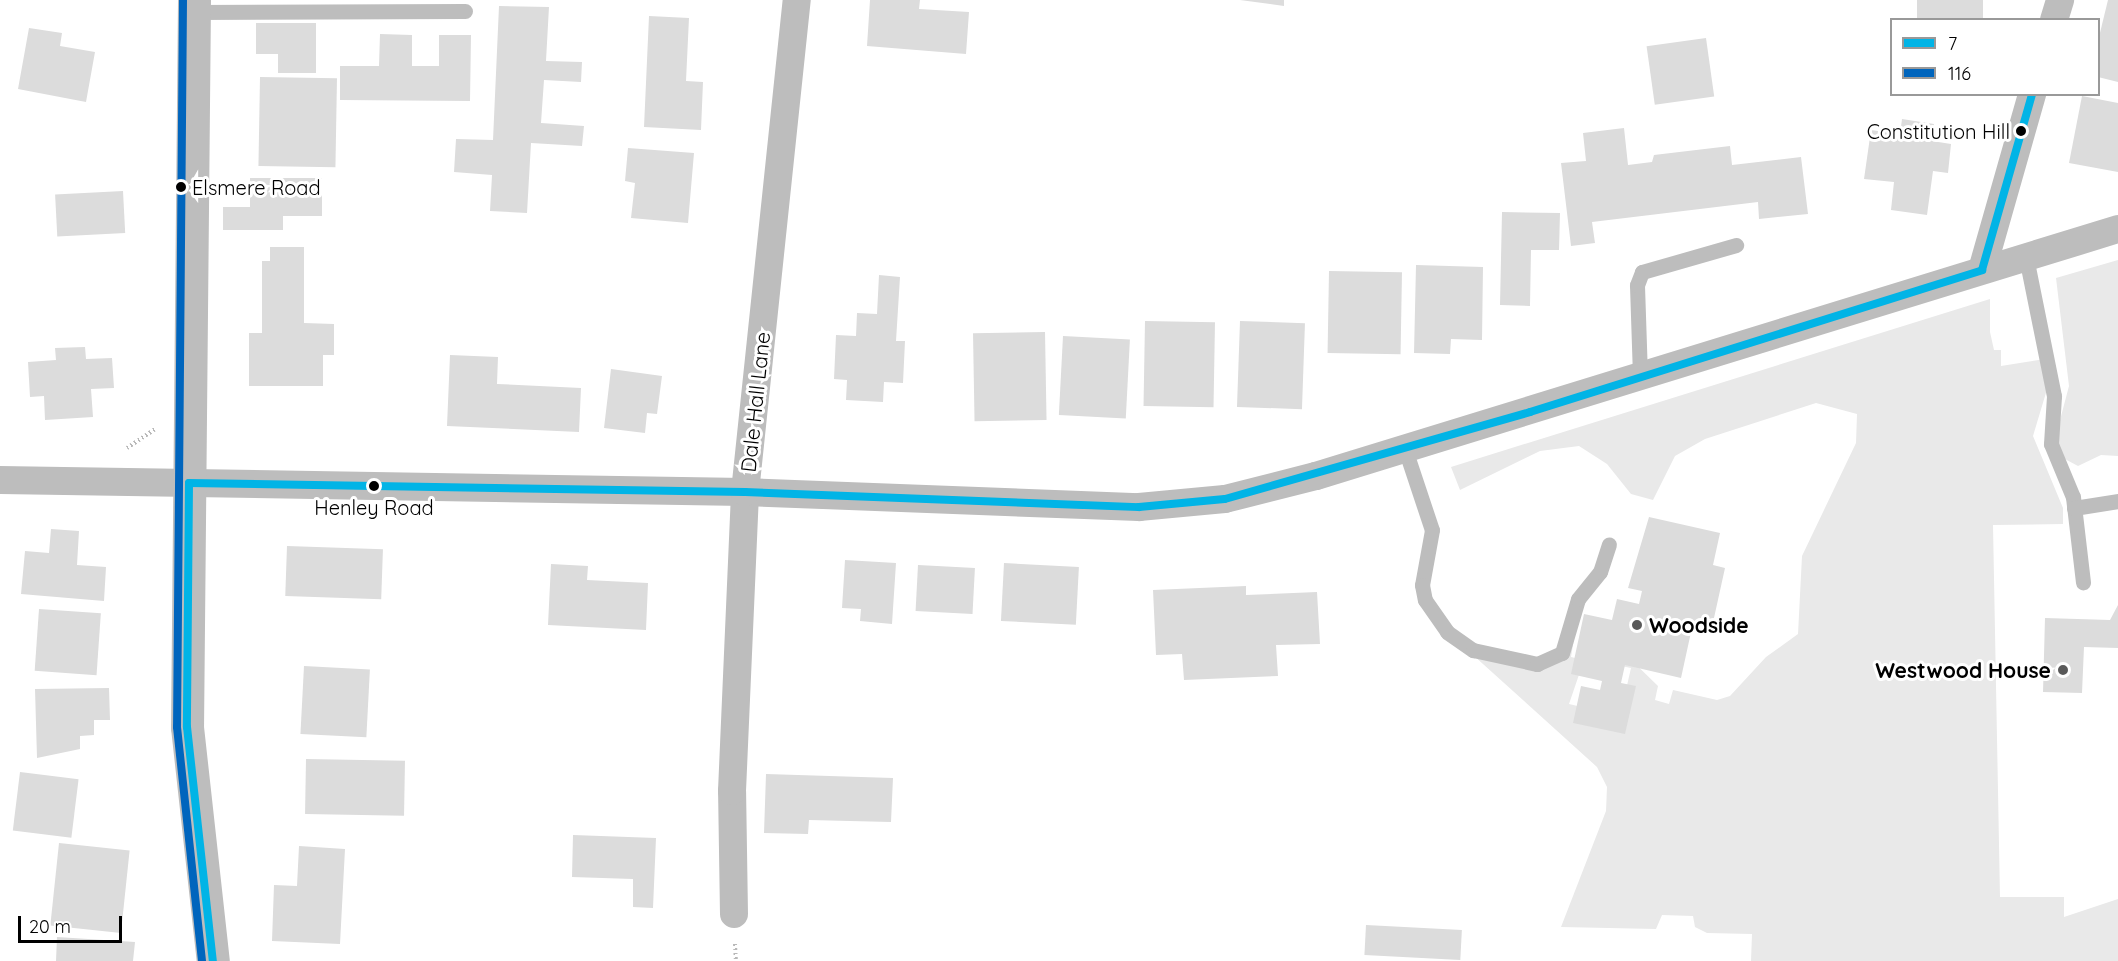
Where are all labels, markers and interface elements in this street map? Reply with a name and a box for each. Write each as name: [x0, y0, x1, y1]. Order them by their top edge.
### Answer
legend: [1890, 18, 2100, 96]
text: 7: [1948, 32, 1957, 55]
text: 116: [1948, 62, 1971, 85]
place label: Constitution Hill: [1867, 119, 2010, 143]
marker: Constitution Hill: [2015, 125, 2027, 137]
place label: Elsmere Road: [192, 175, 321, 199]
marker: Elsmere Road: [175, 181, 187, 193]
street label: Dale Hall Lane: [735, 330, 775, 474]
marker: Henley Road: [368, 480, 380, 492]
place label: Henley Road: [314, 495, 434, 519]
place label: Woodside: [1649, 612, 1749, 638]
marker: Woodside: [1630, 618, 1644, 632]
place label: Westwood House: [1875, 657, 2051, 683]
marker: Westwood House: [2056, 663, 2070, 677]
scale bar: [21, 904, 124, 942]
text: 20 m: [29, 915, 71, 938]

